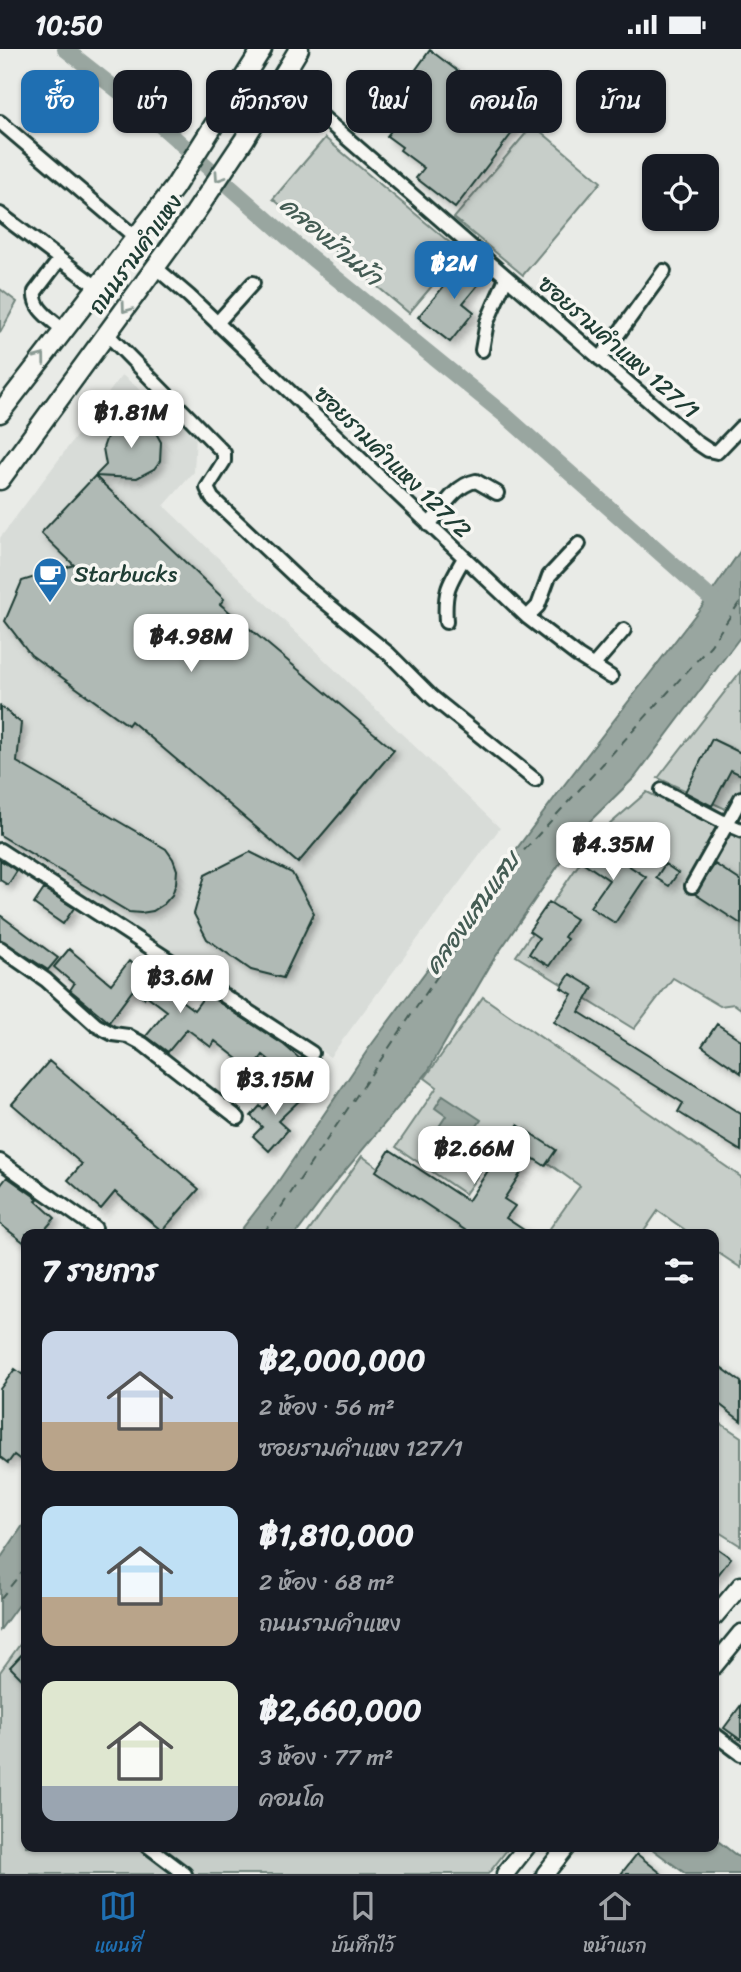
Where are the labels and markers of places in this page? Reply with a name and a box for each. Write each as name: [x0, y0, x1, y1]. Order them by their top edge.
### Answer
pin: ฿2M: [420, 241, 488, 301]
pin: ฿1.81M: [74, 391, 188, 450]
place label: Starbucks: [74, 554, 178, 595]
cafe icon: Starbucks: [31, 555, 69, 604]
pin: ฿4.98M: [134, 615, 248, 674]
pin: ฿4.35M: [556, 823, 670, 882]
pin: ฿3.6M: [131, 955, 229, 1015]
pin: ฿3.15M: [218, 1058, 332, 1117]
pin: ฿2.66M: [417, 1127, 531, 1186]

